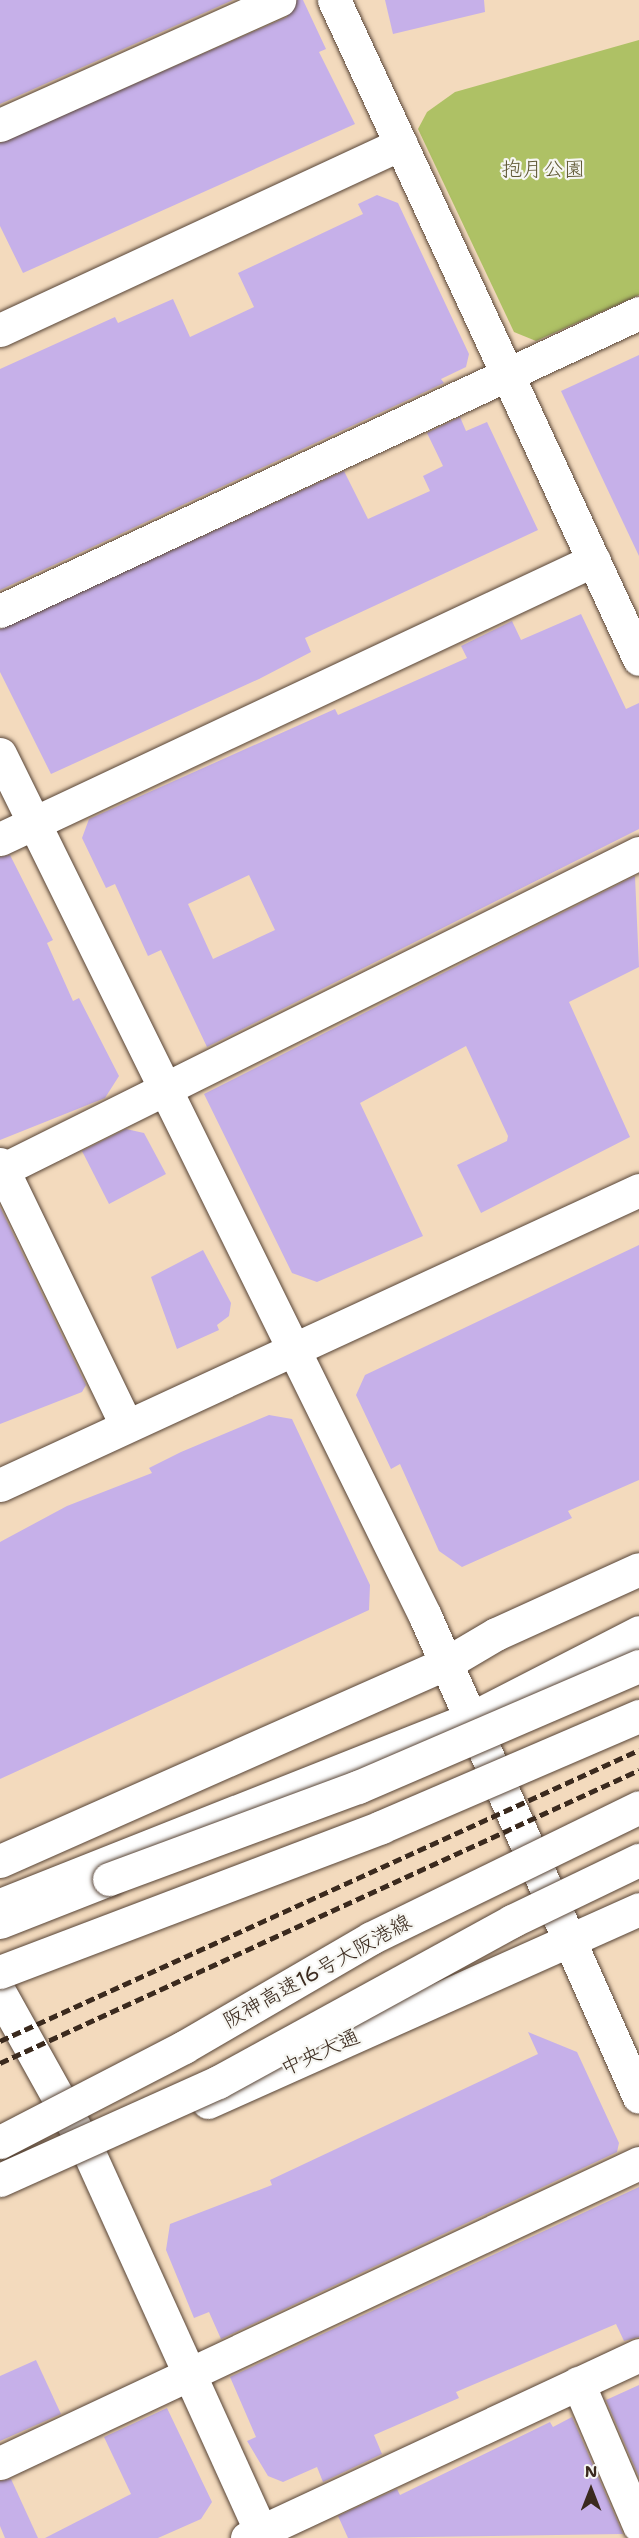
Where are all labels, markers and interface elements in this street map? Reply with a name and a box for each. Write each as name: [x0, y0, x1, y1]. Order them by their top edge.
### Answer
park label: 抱月公園: [501, 156, 585, 182]
street label: 阪神高速16号大阪港線: [218, 1909, 416, 2033]
street label: 中央大通: [277, 2023, 363, 2081]
north arrow: [561, 2460, 621, 2520]
text: N: [585, 2461, 597, 2482]

